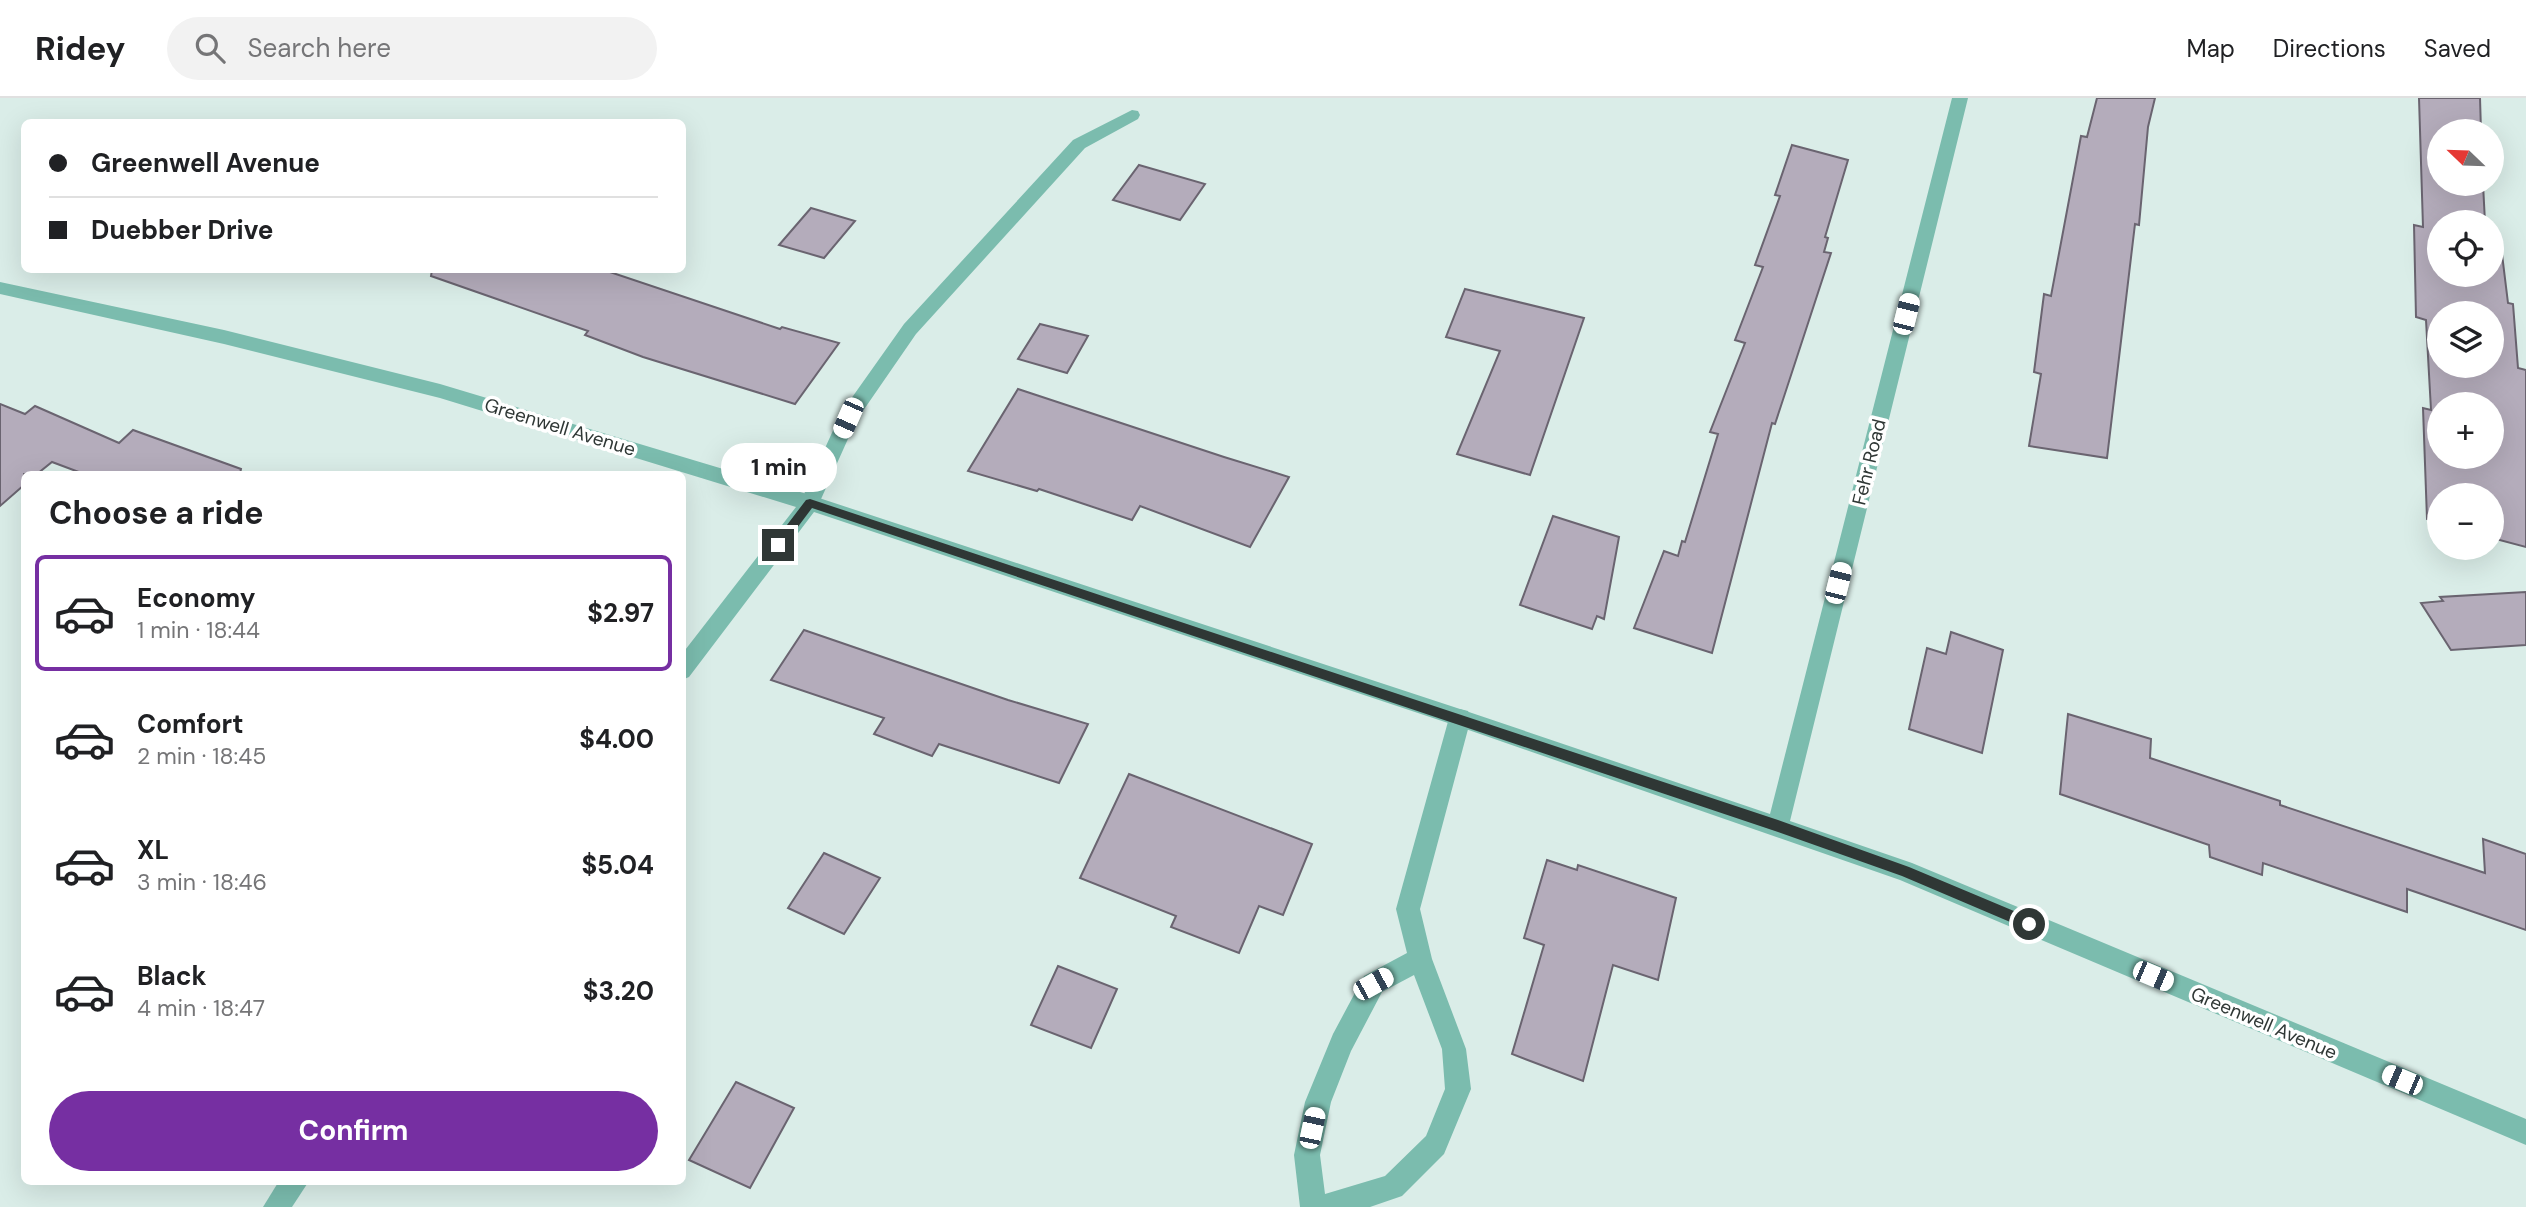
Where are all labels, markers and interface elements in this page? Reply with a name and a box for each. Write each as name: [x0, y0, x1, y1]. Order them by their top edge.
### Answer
search box: [167, 17, 657, 80]
text: Ridey: [35, 27, 125, 70]
icon: search: [191, 29, 229, 67]
text: Search here: [247, 31, 391, 65]
text: Map: [2187, 33, 2235, 64]
text: Directions: [2273, 33, 2386, 64]
text: Saved: [2424, 33, 2491, 64]
north arrow: [2427, 119, 2504, 196]
map controls: [2427, 119, 2504, 560]
text: Greenwell Avenue: [91, 146, 320, 180]
button: locate: [2427, 210, 2504, 287]
text: Duebber Drive: [91, 213, 273, 247]
car: [1891, 291, 1922, 337]
button: layers: [2427, 301, 2504, 378]
street label: Greenwell Avenue: [481, 392, 639, 462]
button: +: [2427, 392, 2504, 469]
car: [830, 395, 867, 441]
street label: Fehr Road: [1846, 416, 1892, 508]
callout: 1 min: [720, 444, 836, 492]
text: 1 min: [751, 452, 807, 482]
button: −: [2427, 483, 2504, 560]
text: Choose a ride: [49, 492, 264, 534]
route end: [762, 529, 794, 561]
car: [1823, 560, 1854, 606]
text: Economy: [137, 581, 255, 615]
icon: car: [53, 582, 116, 645]
text: $2.97: [587, 596, 654, 630]
text: 1 min · 18:44: [137, 615, 260, 645]
text: Comfort: [137, 707, 243, 741]
icon: car: [53, 708, 116, 771]
text: $4.00: [579, 722, 654, 756]
text: 2 min · 18:45: [137, 741, 266, 771]
text: XL: [137, 833, 169, 867]
icon: car: [53, 834, 116, 897]
text: $5.04: [581, 848, 654, 882]
text: 3 min · 18:46: [137, 867, 267, 897]
route start: [2013, 908, 2045, 940]
car: [2130, 958, 2177, 994]
text: Black: [137, 959, 207, 993]
icon: car: [53, 960, 116, 1023]
car: [1350, 965, 1397, 1003]
text: $3.20: [583, 974, 654, 1008]
street label: Greenwell Avenue: [2187, 981, 2341, 1065]
text: 4 min · 18:47: [137, 993, 265, 1023]
car: [2379, 1062, 2426, 1098]
button: Confirm: [49, 1091, 658, 1171]
car: [1298, 1105, 1327, 1151]

